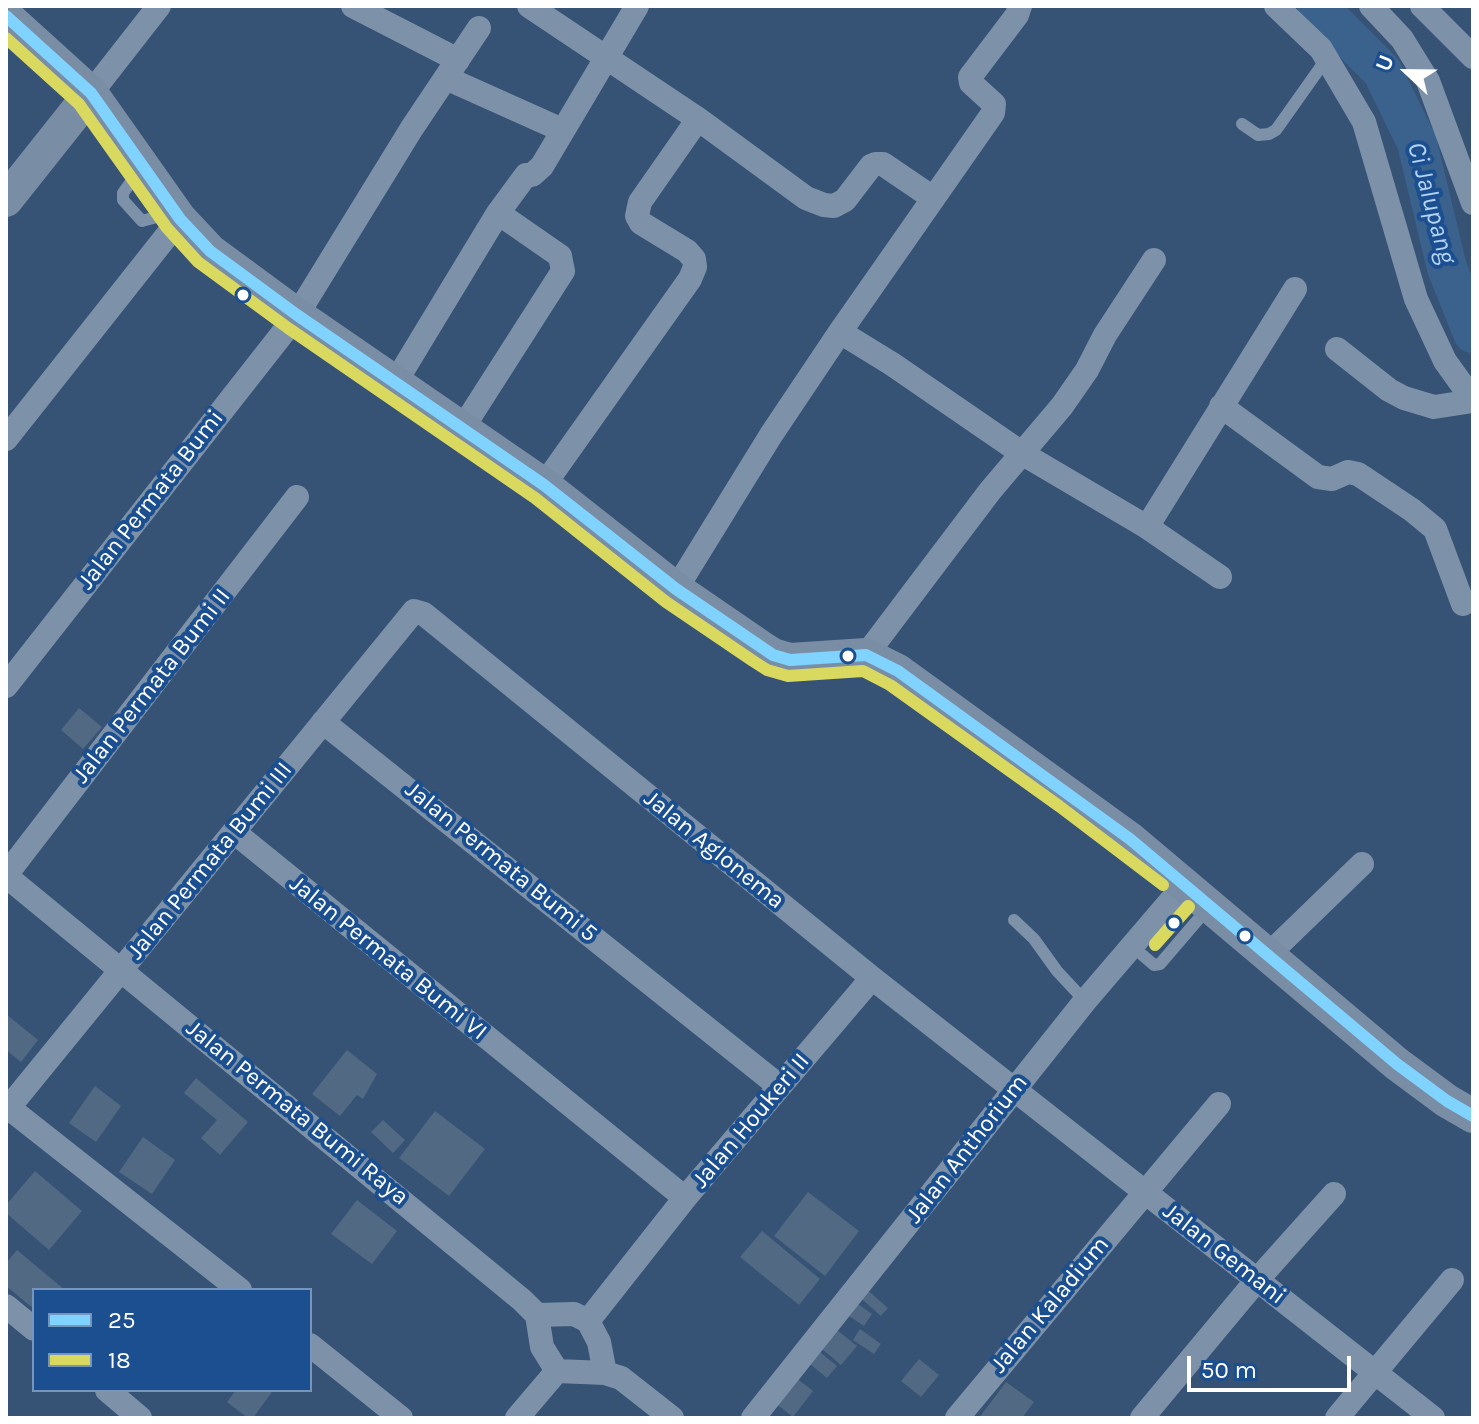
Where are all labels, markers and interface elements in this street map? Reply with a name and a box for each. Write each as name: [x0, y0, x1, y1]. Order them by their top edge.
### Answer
north arrow: [1367, 32, 1447, 112]
text: U: [1370, 51, 1400, 75]
water label: Ci Jalupang: [1400, 139, 1462, 267]
unlabelled marker: [235, 287, 251, 303]
street label: Jalan Permata Bumi: [72, 404, 230, 596]
street label: Jalan Permata Bumi II: [67, 583, 237, 789]
unlabelled marker: [840, 648, 856, 664]
street label: Jalan Permata Bumi III: [121, 756, 299, 966]
street label: Jalan Permata Bumi 5: [399, 776, 603, 948]
street label: Jalan Aglonema: [638, 784, 790, 916]
street label: Jalan Permata Bumi VI: [283, 869, 493, 1047]
unlabelled marker: [1166, 915, 1182, 931]
unlabelled marker: [1237, 928, 1253, 944]
street label: Jalan Permata Bumi Raya: [180, 1014, 414, 1212]
street label: Jalan Houkeri II: [686, 1048, 816, 1194]
street label: Jalan Anthorium: [900, 1069, 1034, 1229]
street label: Jalan Gemani: [1157, 1197, 1291, 1311]
street label: Jalan Kaladium: [985, 1231, 1115, 1379]
legend: [32, 1288, 312, 1392]
text: 25: [108, 1306, 135, 1334]
scale bar: [1191, 1340, 1355, 1390]
text: 18: [108, 1346, 131, 1374]
text: 50 m: [1201, 1356, 1257, 1384]

